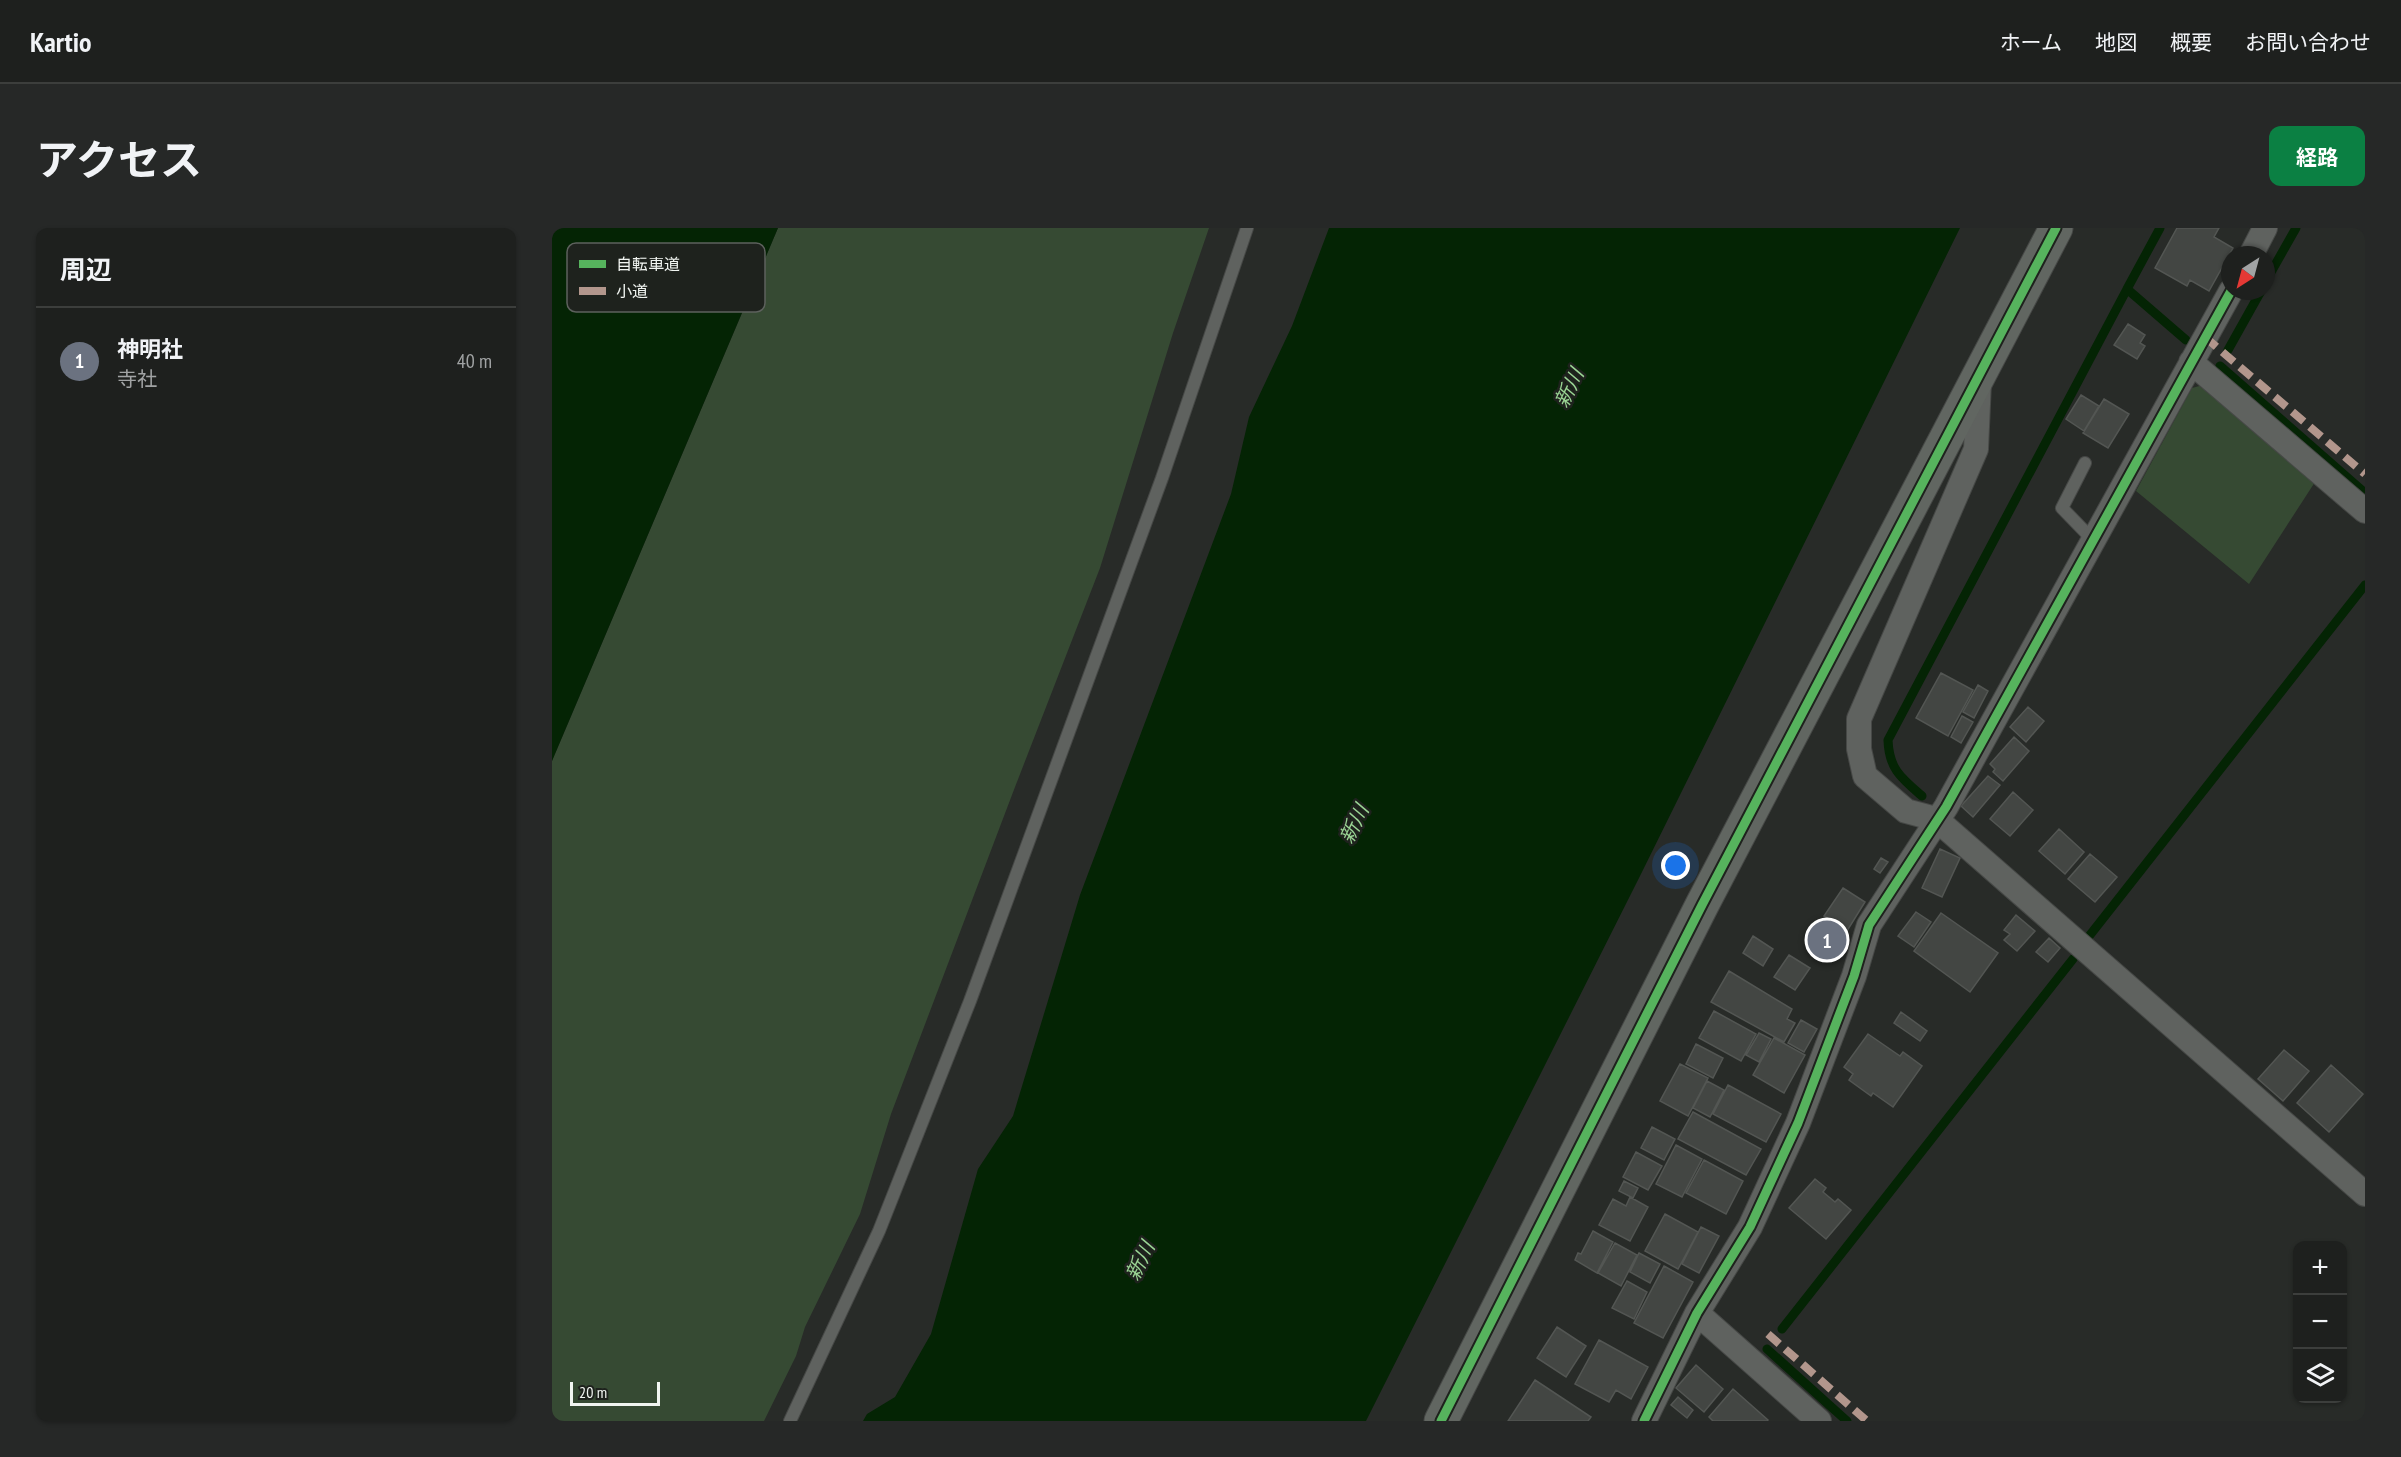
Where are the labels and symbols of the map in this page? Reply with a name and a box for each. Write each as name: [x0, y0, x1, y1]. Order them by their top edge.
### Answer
legend: [567, 243, 765, 312]
north arrow: [2221, 246, 2275, 300]
text: 自転車道: [616, 254, 680, 274]
text: 小道: [616, 281, 648, 301]
water label: 新川: [1549, 363, 1590, 412]
water label: 新川: [1334, 799, 1375, 848]
your location: [1661, 851, 1690, 880]
pin: 1: [1808, 918, 1846, 962]
water label: 新川: [1120, 1236, 1161, 1285]
scale bar: [570, 1379, 660, 1406]

